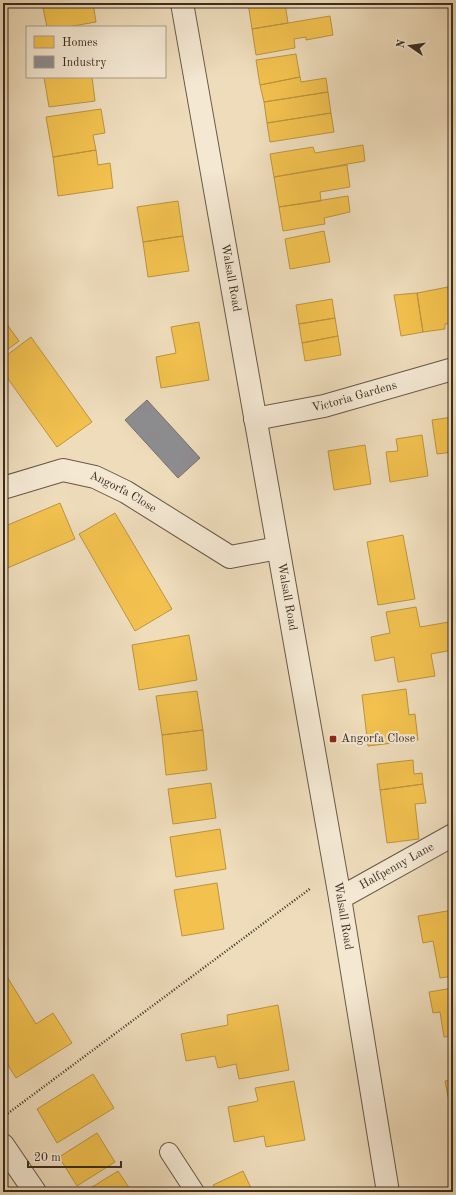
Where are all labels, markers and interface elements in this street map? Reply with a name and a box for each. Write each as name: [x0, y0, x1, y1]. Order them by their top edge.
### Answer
legend: [26, 26, 166, 78]
north arrow: [390, 26, 430, 66]
text: Homes: [62, 37, 98, 49]
text: N: [395, 38, 408, 49]
text: Industry: [62, 57, 107, 69]
street label: Walsall Road: [219, 243, 242, 313]
street label: Victoria Gardens: [311, 379, 398, 414]
street label: Angorfa Close: [88, 470, 159, 516]
street label: Walsall Road: [275, 562, 299, 632]
place label: Angorfa Close: [341, 733, 416, 745]
marker: Angorfa Close: [328, 734, 338, 744]
street label: Halfpenny Lane: [358, 841, 436, 892]
street label: Walsall Road: [331, 881, 354, 951]
scale bar: [28, 1143, 121, 1169]
text: 20 m: [34, 1152, 61, 1164]

